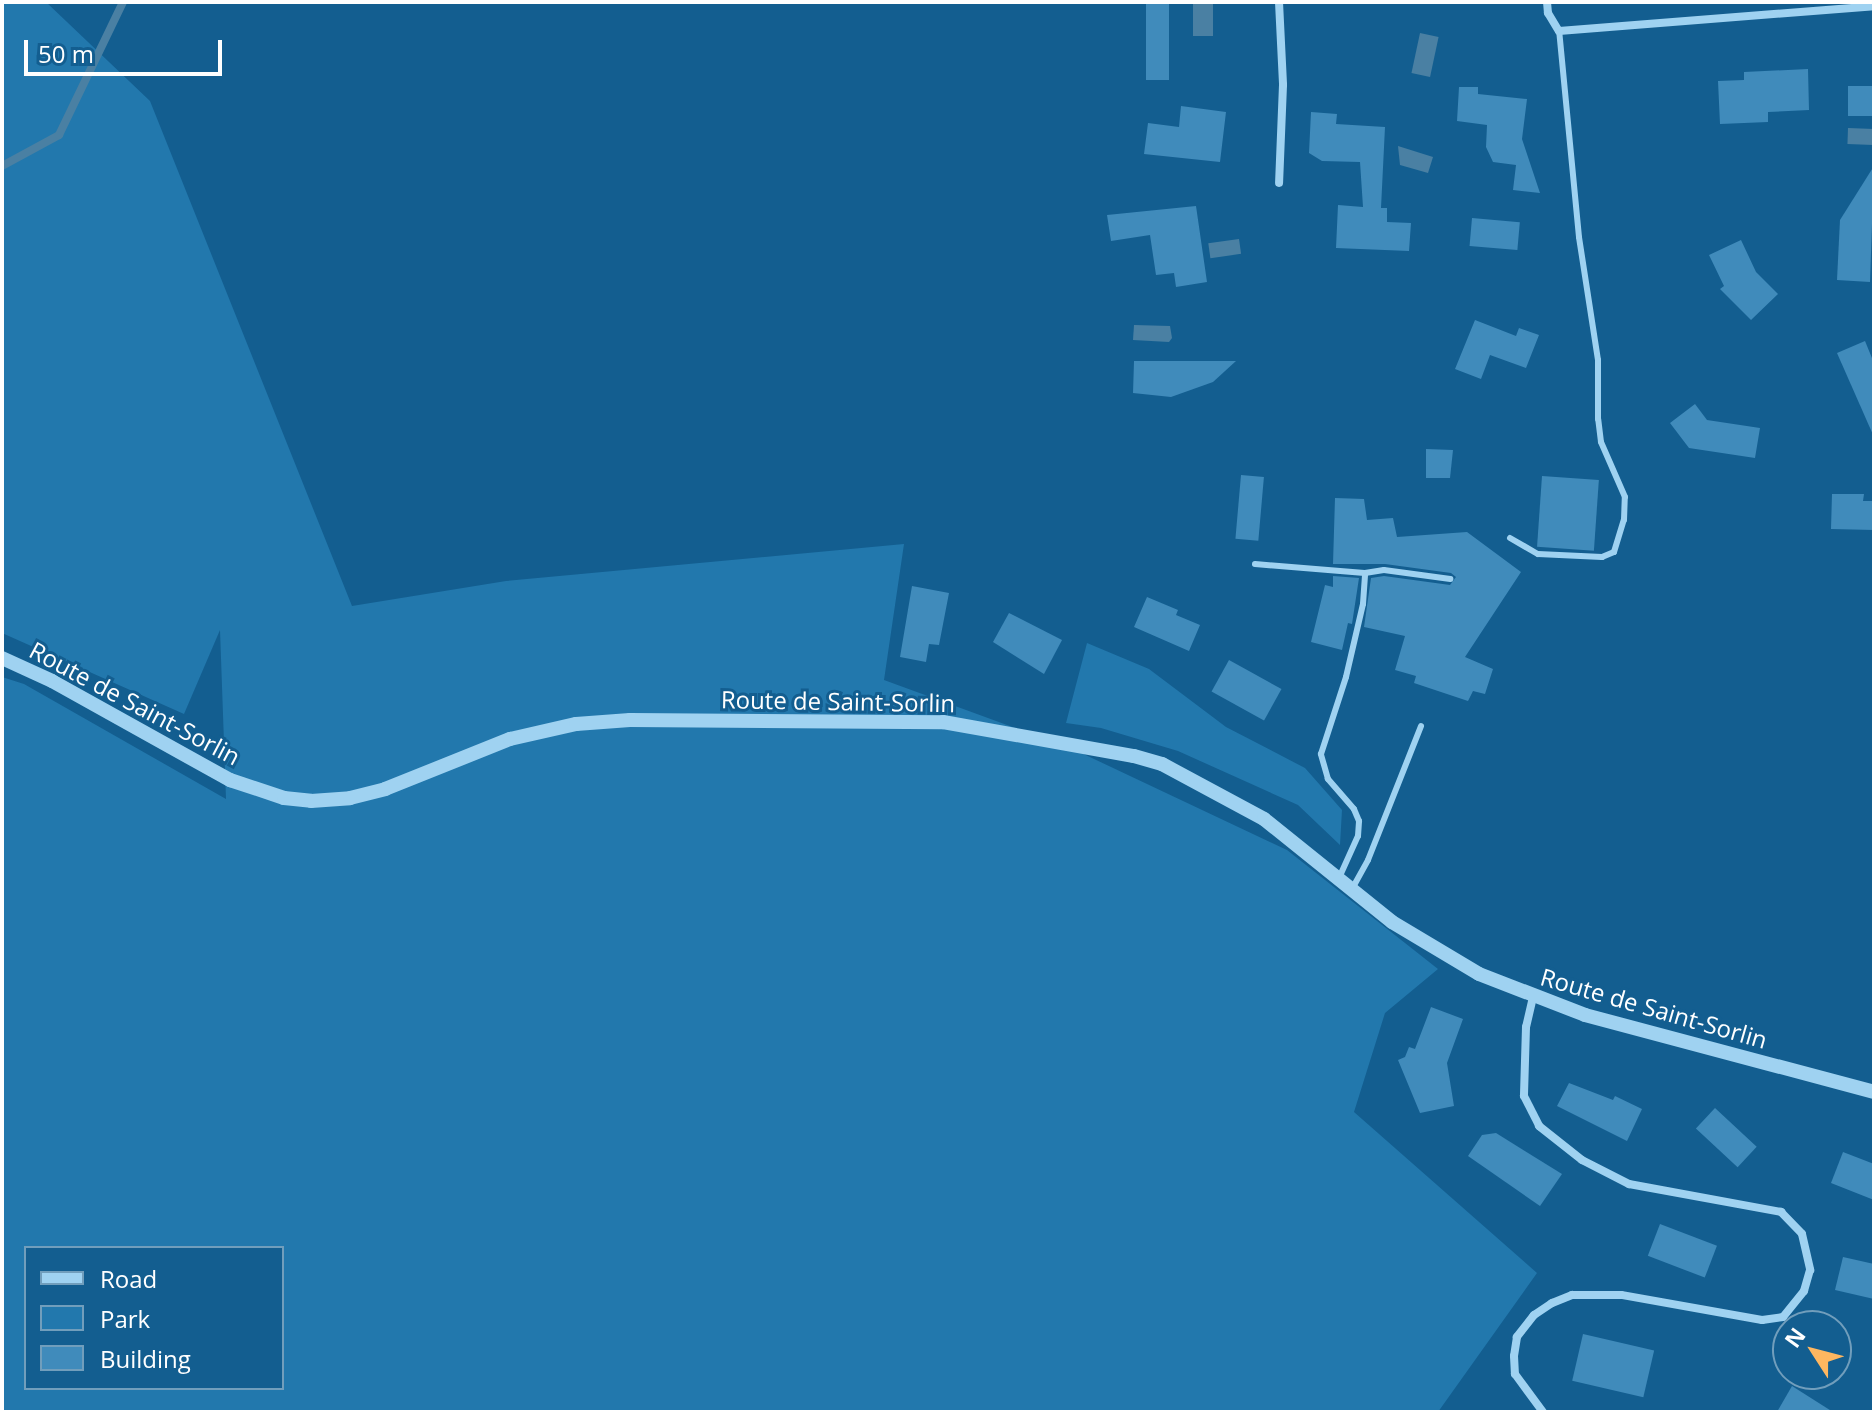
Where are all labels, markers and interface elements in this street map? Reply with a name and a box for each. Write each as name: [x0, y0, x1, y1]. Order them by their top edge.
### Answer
scale bar: [28, 24, 226, 74]
text: 50 m: [38, 37, 94, 70]
street label: Route de Saint-Sorlin: [25, 635, 245, 771]
street label: Route de Saint-Sorlin: [721, 685, 955, 717]
street label: Route de Saint-Sorlin: [1537, 962, 1771, 1054]
legend: [24, 1246, 284, 1390]
text: Road: [100, 1262, 157, 1295]
text: Park: [100, 1302, 150, 1335]
north arrow: [1772, 1310, 1852, 1390]
text: N: [1777, 1321, 1812, 1353]
text: Building: [100, 1342, 191, 1375]

